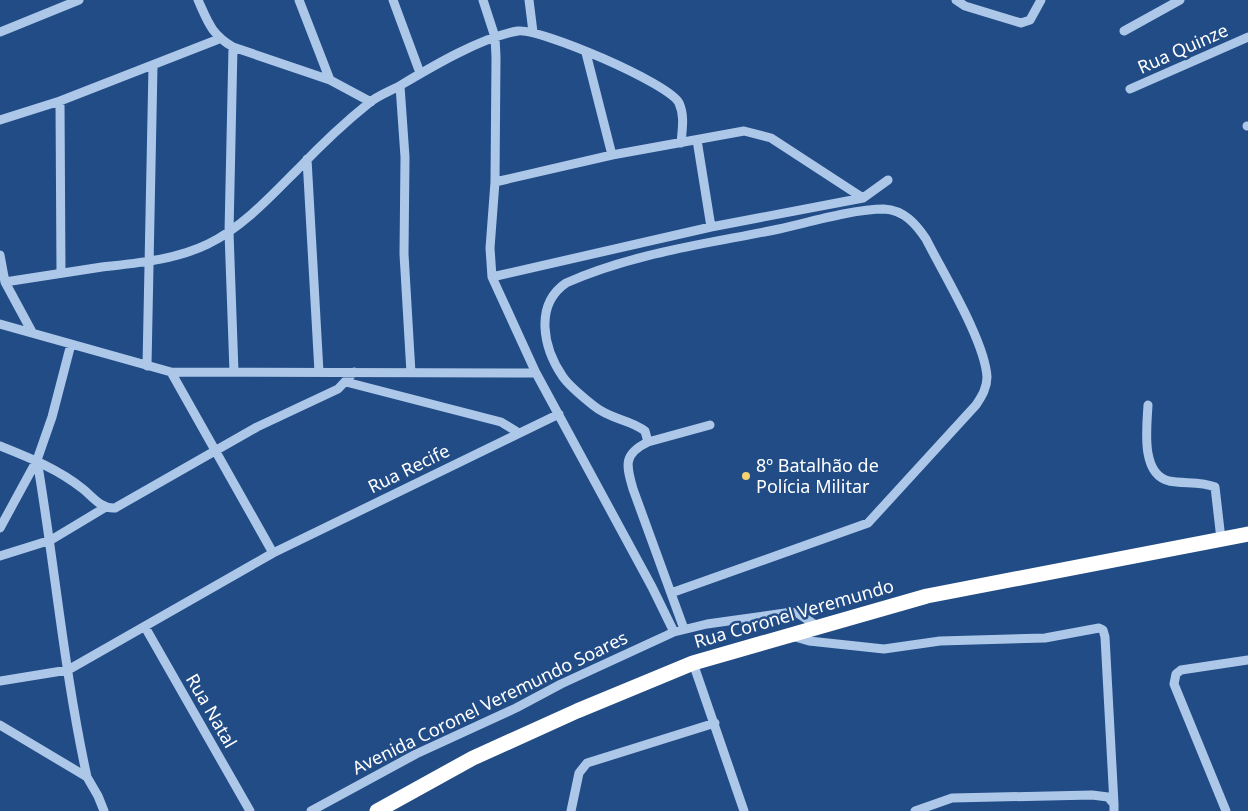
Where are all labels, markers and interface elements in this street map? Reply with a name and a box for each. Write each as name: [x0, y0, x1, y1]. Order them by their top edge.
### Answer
street label: Rua Quinze: [1134, 17, 1232, 79]
street label: Rua Recife: [364, 438, 453, 498]
place label: 8º Batalhão de Polícia Militar: [756, 453, 879, 498]
marker: 8º Batalhão de Polícia Militar: [740, 470, 752, 482]
street label: Rua Coronel Veremundo: [691, 573, 896, 653]
street label: Avenida Coronel Veremundo Soares: [348, 625, 631, 779]
street label: Rua Natal: [181, 669, 243, 752]

